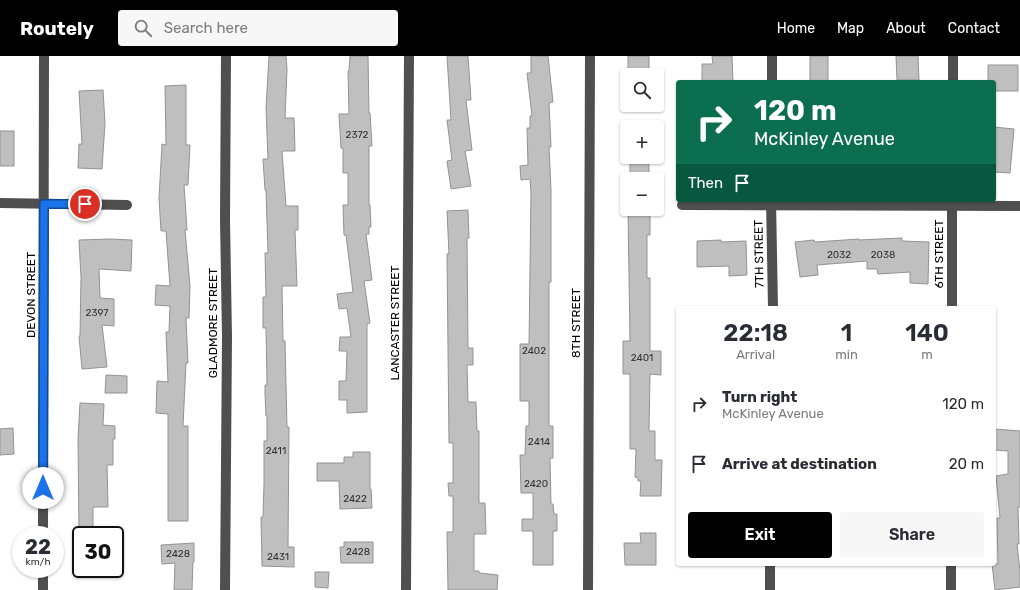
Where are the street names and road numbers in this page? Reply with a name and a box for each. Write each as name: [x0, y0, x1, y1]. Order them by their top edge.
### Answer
street label: 7TH STREET: [751, 220, 767, 288]
street label: 6TH STREET: [932, 220, 946, 288]
street label: DEVON STREET: [24, 252, 38, 338]
street label: LANCASTER STREET: [388, 265, 402, 381]
street label: GLADMORE STREET: [206, 268, 220, 378]
street label: 8TH STREET: [569, 288, 583, 358]

